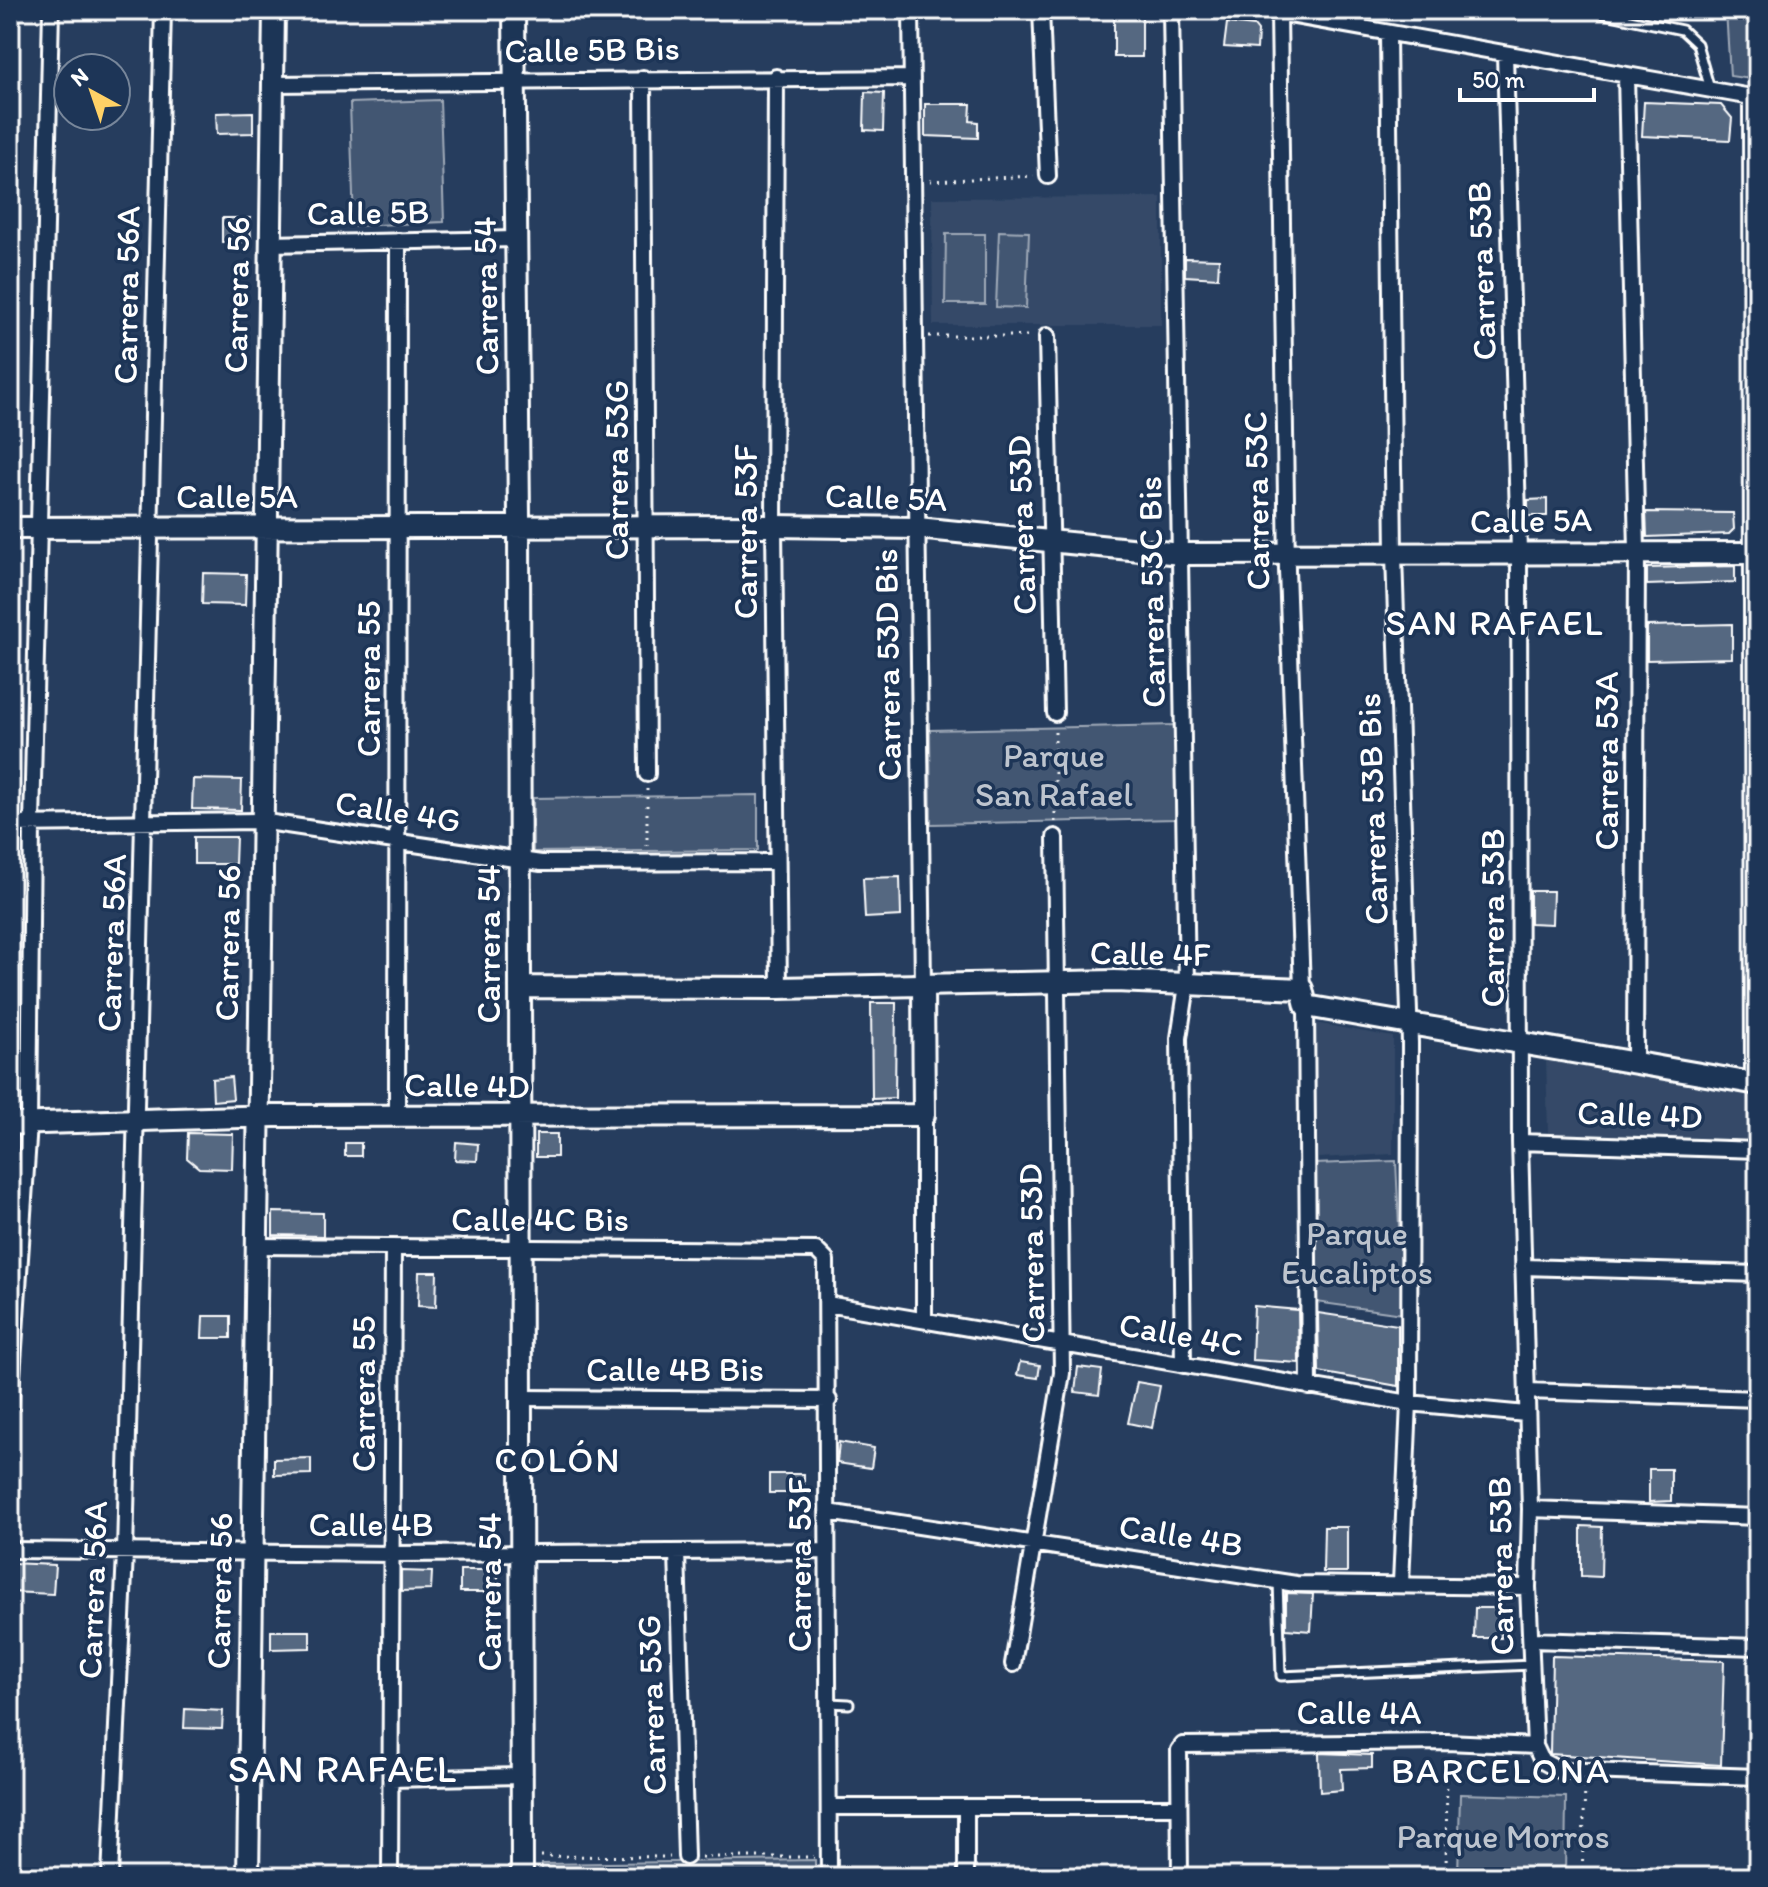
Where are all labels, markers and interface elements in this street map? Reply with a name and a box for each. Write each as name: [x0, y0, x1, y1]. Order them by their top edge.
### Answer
street label: Calle 5B Bis: [504, 27, 680, 72]
north arrow: [52, 52, 132, 132]
scale bar: [1460, 52, 1594, 102]
text: N: [65, 62, 94, 92]
text: 50 m: [1472, 65, 1525, 94]
street label: Carrera 53B: [1458, 181, 1505, 361]
street label: Calle 5B: [306, 191, 430, 234]
street label: Carrera 56A: [104, 205, 149, 385]
street label: Carrera 56: [215, 216, 258, 374]
street label: Carrera 54: [464, 216, 507, 376]
street label: Carrera 53G: [596, 380, 637, 560]
street label: Carrera 53C: [1234, 411, 1279, 591]
street label: Carrera 53D: [998, 434, 1045, 616]
street label: Carrera 53F: [725, 444, 766, 619]
street label: Calle 5A: [824, 475, 948, 520]
street label: Calle 5A: [176, 476, 298, 517]
street label: Carrera 53C Bis: [1129, 476, 1174, 708]
street label: Calle 5A: [1470, 499, 1593, 542]
street label: Carrera 53D Bis: [865, 548, 910, 782]
street label: Carrera 55: [348, 601, 389, 757]
district label: SAN RAFAEL: [1386, 601, 1604, 644]
street label: Carrera 53A: [1586, 671, 1627, 850]
street label: Carrera 53B Bis: [1348, 692, 1397, 926]
park label: Parque San Rafael: [975, 735, 1133, 815]
street label: Calle 4G: [332, 781, 464, 842]
street label: Carrera 53B: [1472, 828, 1513, 1008]
street label: Carrera 56A: [88, 853, 135, 1033]
street label: Carrera 56: [206, 864, 249, 1022]
street label: Carrera 54: [468, 864, 509, 1024]
street label: Calle 4F: [1089, 932, 1211, 975]
street label: Calle 4D: [404, 1064, 530, 1107]
street label: Calle 4D: [1577, 1092, 1703, 1137]
street label: Carrera 53D: [1009, 1163, 1054, 1343]
street label: Calle 4C Bis: [451, 1199, 629, 1240]
park label: Parque Eucaliptos: [1281, 1213, 1433, 1293]
street label: Calle 4C: [1116, 1303, 1246, 1366]
street label: Carrera 55: [343, 1316, 384, 1472]
street label: Calle 4B Bis: [586, 1349, 764, 1390]
district label: COLÓN: [494, 1438, 622, 1481]
street label: Carrera 53B: [1478, 1476, 1523, 1656]
street label: Carrera 53F: [779, 1477, 820, 1652]
street label: Carrera 56A: [69, 1500, 116, 1680]
street label: Calle 4B: [308, 1504, 434, 1545]
street label: Calle 4B: [1116, 1505, 1246, 1566]
street label: Carrera 56: [198, 1512, 241, 1670]
street label: Carrera 54: [469, 1512, 510, 1672]
street label: Carrera 53G: [628, 1614, 675, 1796]
street label: Calle 4A: [1297, 1692, 1422, 1733]
district label: SAN RAFAEL: [228, 1746, 458, 1792]
district label: BARCELONA: [1391, 1749, 1611, 1792]
park label: Parque Morros: [1396, 1816, 1610, 1857]

